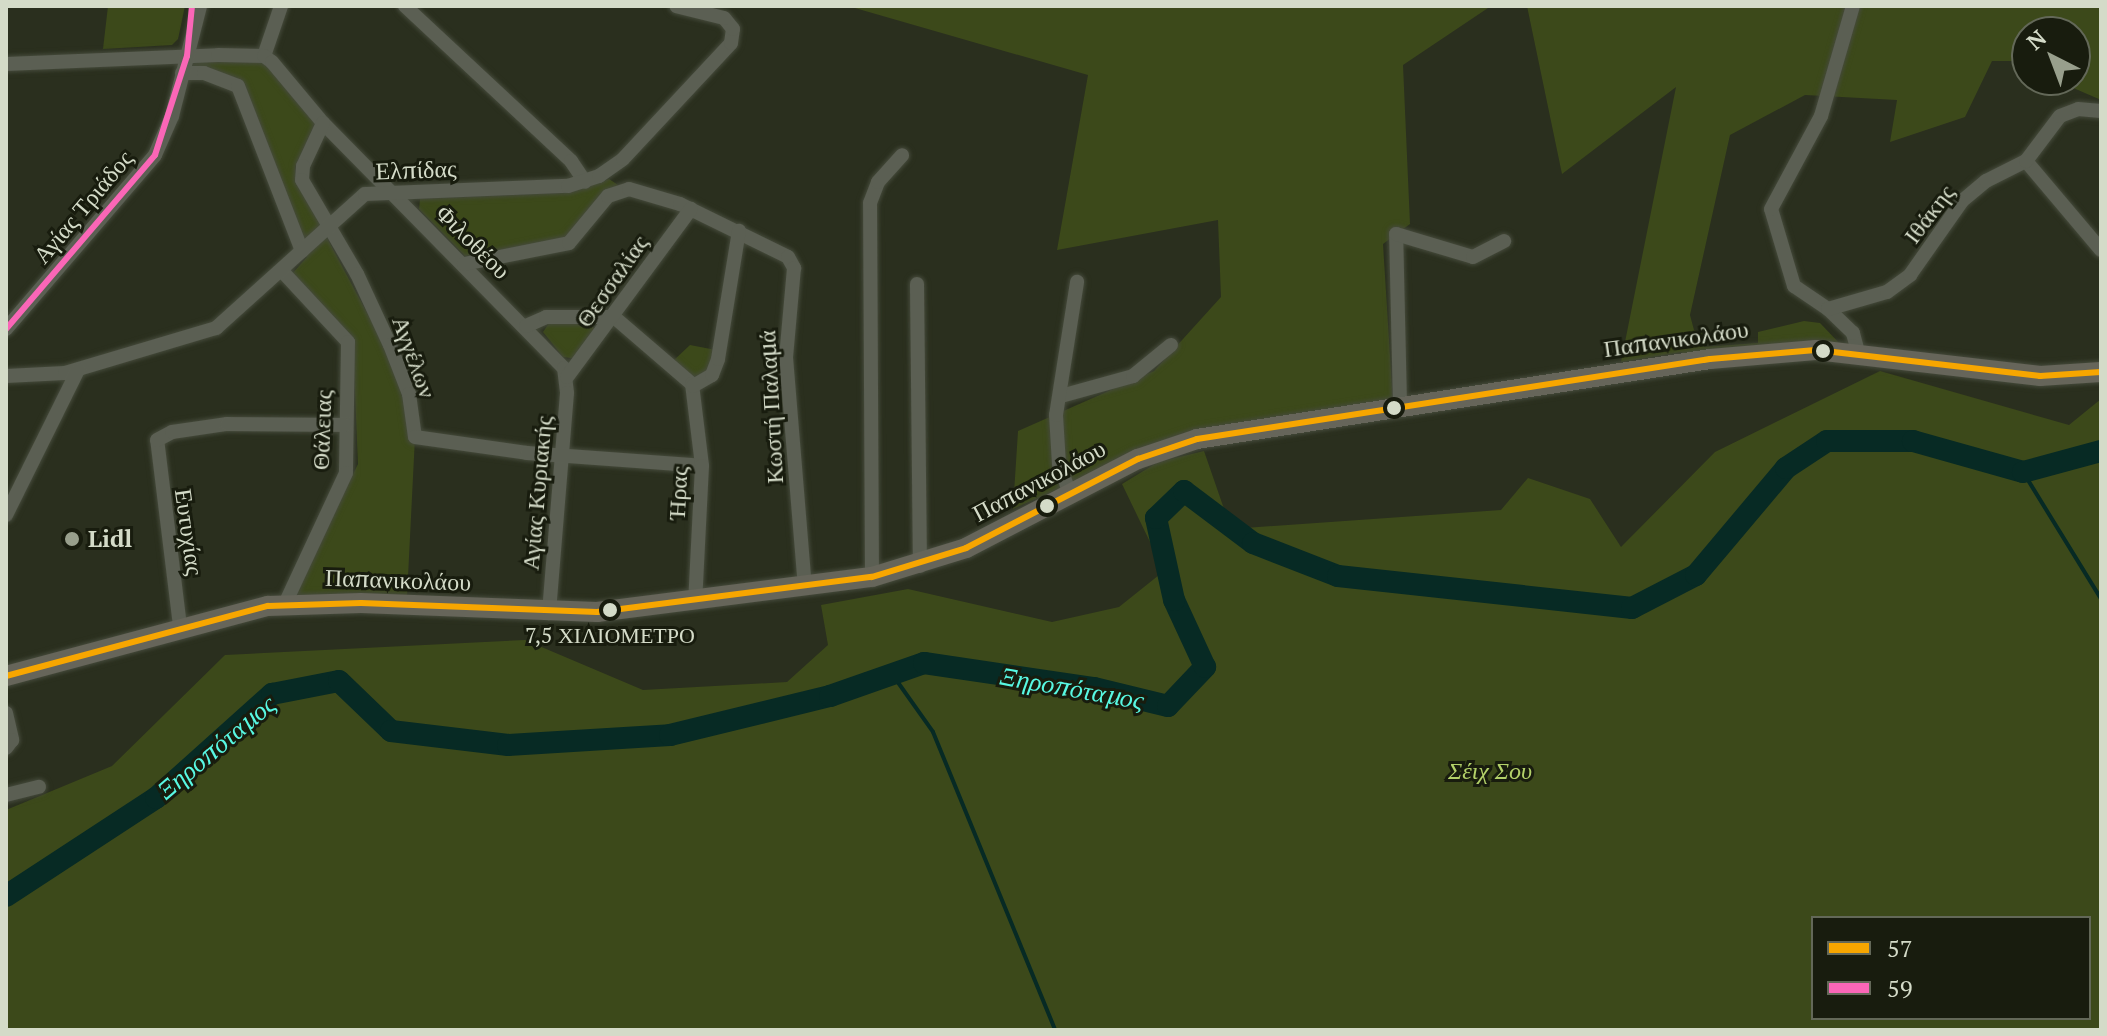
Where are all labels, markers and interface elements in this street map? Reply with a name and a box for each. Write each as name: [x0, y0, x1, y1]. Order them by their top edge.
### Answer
north arrow: [2011, 16, 2091, 96]
text: N: [2020, 23, 2052, 56]
street label: Αγίας Τριάδος: [27, 144, 139, 270]
street label: Ελπίδας: [375, 154, 457, 186]
street label: Ιθάκης: [1898, 179, 1960, 249]
street label: Φιλοθέου: [430, 199, 516, 285]
street label: Θεσσαλίας: [570, 229, 654, 333]
street label: Αγγέλων: [386, 312, 442, 402]
street label: Παπανικολάου: [1602, 315, 1750, 363]
street label: Κωστή Παλαμά: [753, 330, 789, 484]
unlabelled marker: [1815, 343, 1831, 359]
street label: Θάλειας: [306, 389, 338, 471]
unlabelled marker: [1386, 400, 1402, 416]
street label: Αγίας Κυριακής: [516, 415, 558, 571]
street label: Παπανικολάου: [968, 434, 1110, 528]
street label: Ήρας: [662, 466, 694, 520]
street label: Ευτυχίας: [169, 487, 209, 577]
unlabelled marker: [1039, 498, 1055, 514]
place label: Lidl: [88, 525, 132, 553]
marker: Lidl: [63, 530, 81, 548]
street label: Παπανικολάου: [324, 563, 472, 597]
marker: 7,5 ΧΙΛΙΟΜΕΤΡΟ: [602, 602, 618, 618]
place label: 7,5 ΧΙΛΙΟΜΕΤΡΟ: [525, 622, 695, 648]
water label: Ξηροπόταμος: [998, 660, 1146, 716]
water label: Ξηροπόταμος: [150, 688, 282, 806]
park label: Σέιχ Σου: [1448, 757, 1532, 785]
legend: [1811, 916, 2091, 1020]
text: 57: [1887, 932, 1913, 964]
text: 59: [1887, 972, 1913, 1004]

